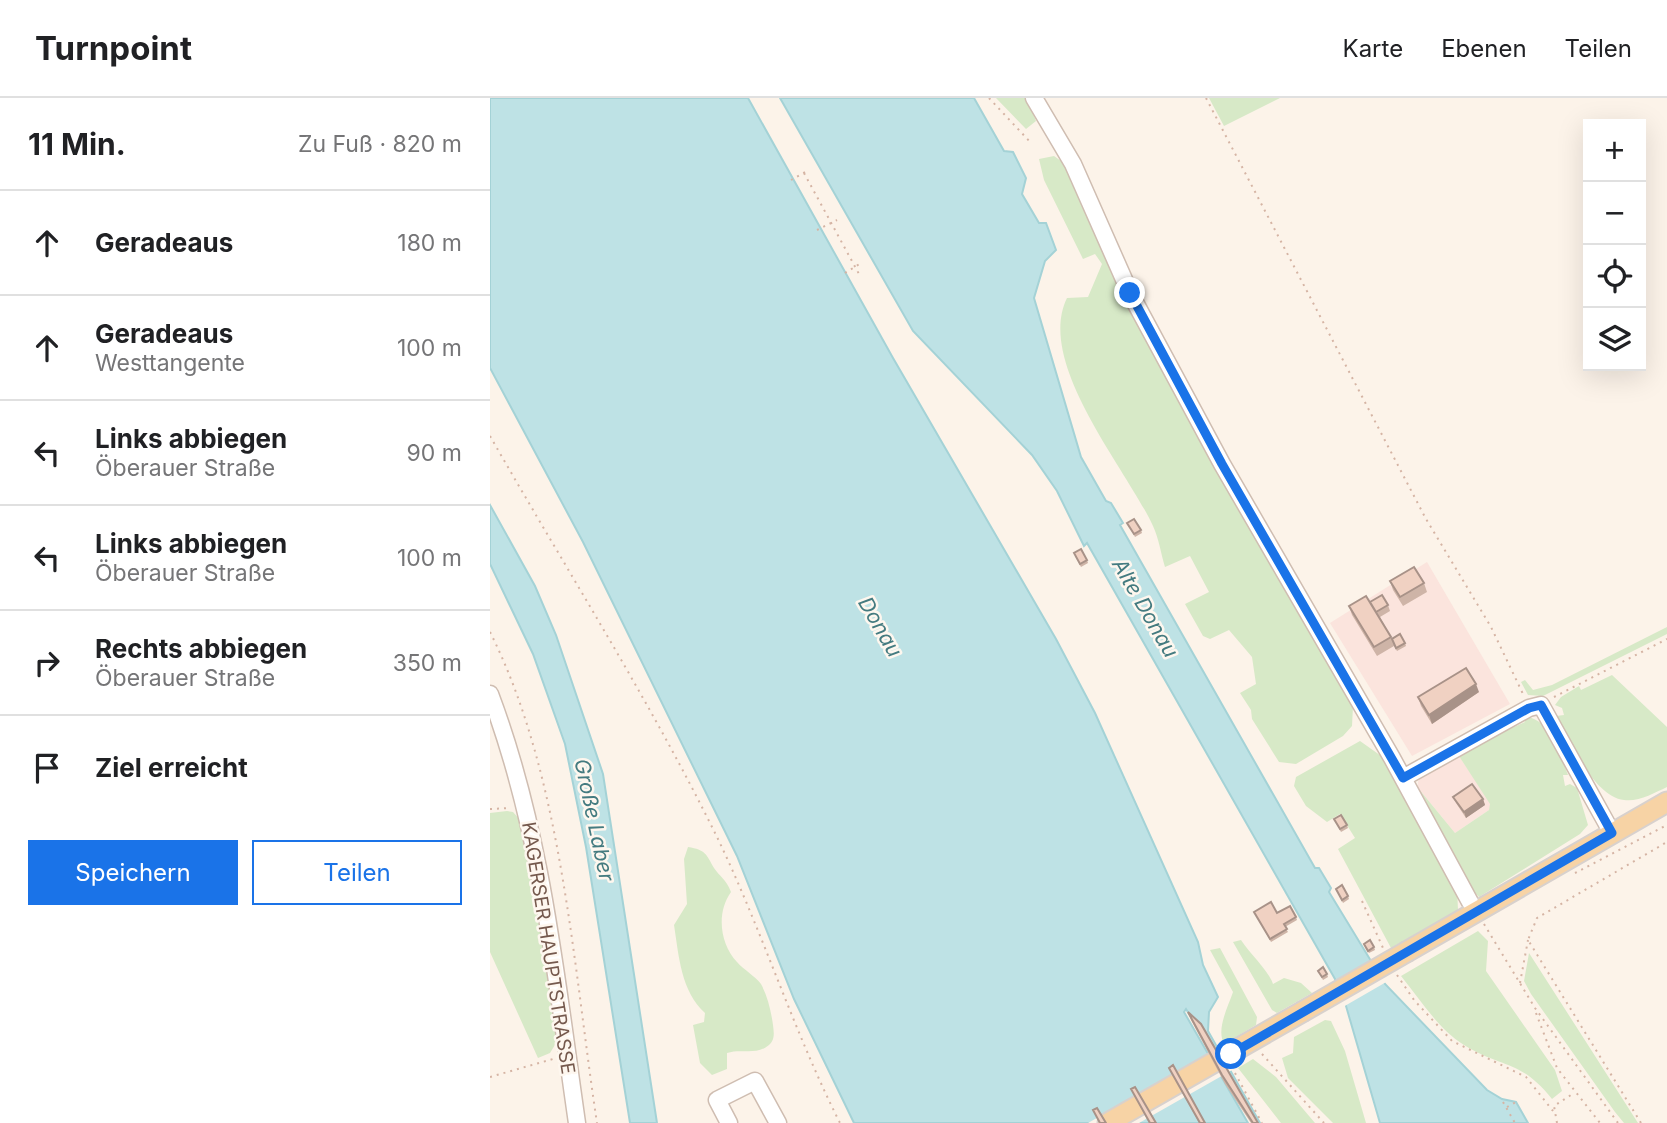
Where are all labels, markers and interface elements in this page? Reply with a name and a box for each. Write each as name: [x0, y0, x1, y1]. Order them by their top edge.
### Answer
text: Turnpoint: [35, 28, 192, 68]
text: Karte: [1343, 34, 1403, 63]
text: Ebenen: [1441, 34, 1527, 63]
text: Teilen: [1565, 34, 1632, 63]
map controls: [1583, 119, 1646, 371]
button: +: [1583, 119, 1646, 182]
text: 11 Min.: [28, 126, 126, 162]
text: Zu Fuß · 820 m: [298, 130, 462, 158]
button: −: [1583, 182, 1646, 245]
icon: ahead: [28, 224, 66, 262]
text: Geradeaus: [95, 227, 233, 258]
text: 180 m: [397, 229, 462, 257]
button: locate: [1583, 245, 1646, 308]
route end: [1114, 277, 1145, 308]
button: layers: [1583, 308, 1646, 371]
text: Geradeaus: [95, 318, 233, 349]
icon: ahead: [28, 329, 66, 367]
text: 100 m: [397, 334, 462, 362]
text: Westtangente: [95, 349, 245, 377]
text: Links abbiegen: [95, 423, 287, 454]
icon: left: [28, 434, 66, 472]
text: 90 m: [407, 439, 462, 467]
text: Öberauer Straße: [95, 454, 275, 482]
text: Links abbiegen: [95, 528, 287, 559]
icon: left: [28, 539, 66, 577]
text: 100 m: [397, 544, 462, 572]
water label: Alte Donau: [1107, 553, 1184, 662]
text: Öberauer Straße: [95, 559, 275, 587]
water label: Donau: [853, 592, 908, 661]
text: Rechts abbiegen: [95, 633, 307, 664]
icon: right: [28, 644, 66, 682]
text: 350 m: [393, 649, 462, 677]
text: Öberauer Straße: [95, 664, 275, 692]
icon: arrive: [28, 749, 66, 787]
text: Ziel erreicht: [95, 752, 248, 783]
water label: Große Laber: [569, 756, 620, 884]
street label: KAGERSER HAUPTSTRASSE: [517, 820, 580, 1076]
button: Speichern: [28, 840, 238, 905]
button: Teilen: [252, 840, 462, 905]
route start: [1215, 1038, 1246, 1069]

